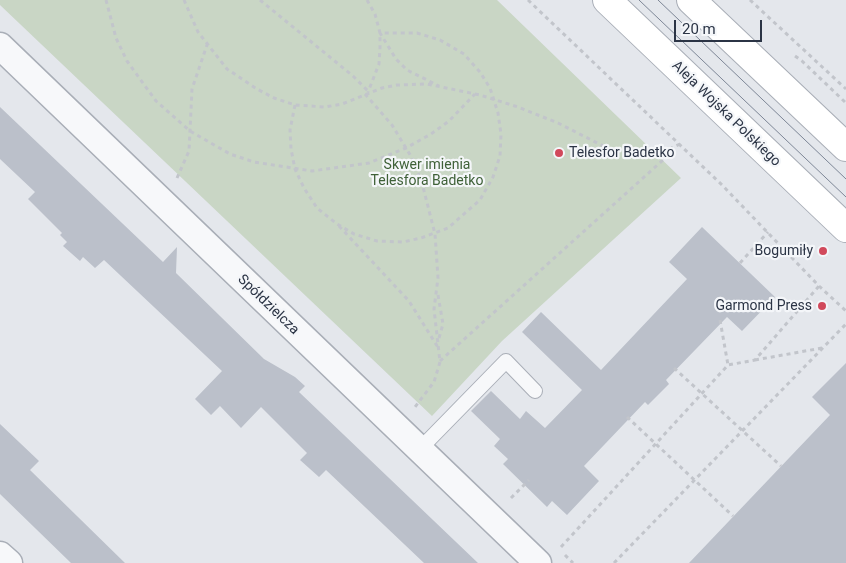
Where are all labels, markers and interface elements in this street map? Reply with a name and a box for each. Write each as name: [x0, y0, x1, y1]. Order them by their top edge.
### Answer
scale bar: [676, 10, 764, 42]
text: 20 m: [682, 20, 716, 38]
street label: Aleja Wojska Polskiego: [668, 58, 784, 170]
place label: Telesfor Badetko: [569, 145, 675, 161]
marker: Telesfor Badetko: [553, 147, 565, 159]
park label: Skwer imienia Telesfora Badetko: [371, 157, 483, 190]
place label: Bogumiły: [755, 243, 813, 259]
marker: Bogumiły: [817, 245, 829, 257]
street label: Spółdzielcza: [234, 272, 302, 338]
place label: Garmond Press: [715, 298, 812, 314]
marker: Garmond Press: [816, 300, 828, 312]

